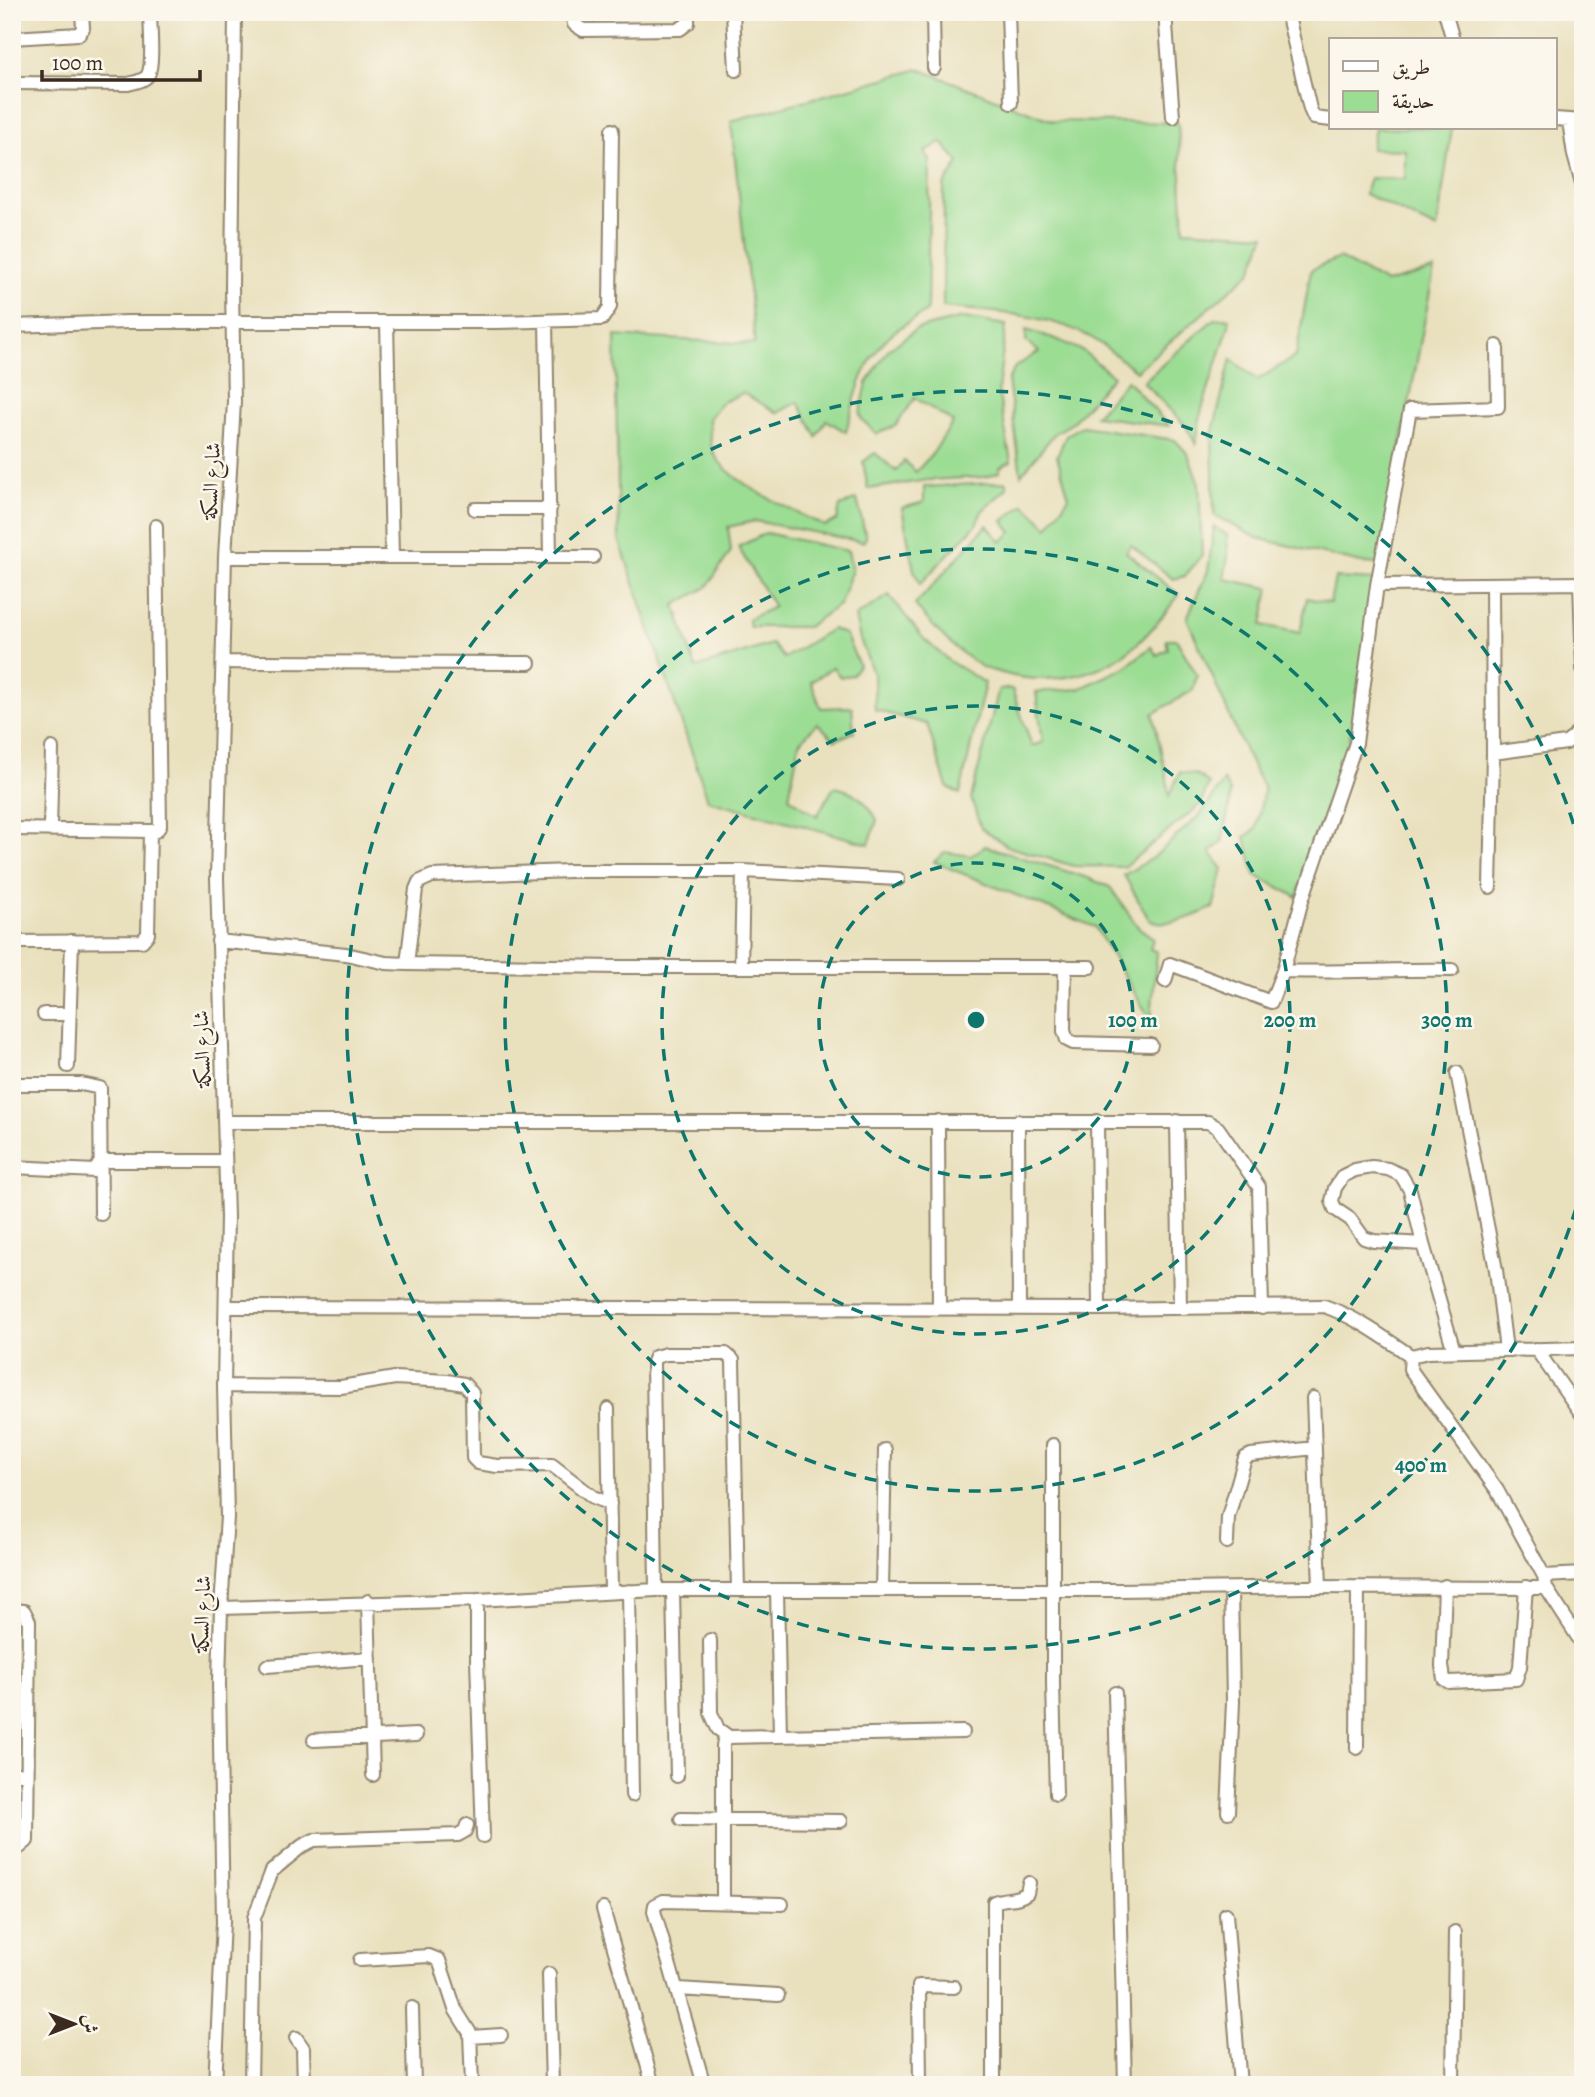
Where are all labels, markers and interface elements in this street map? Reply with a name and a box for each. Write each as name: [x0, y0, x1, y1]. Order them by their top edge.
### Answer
scale bar: [42, 38, 200, 82]
legend: [1329, 38, 1556, 130]
text: 100 m: [52, 49, 103, 77]
text: طريق: [1392, 53, 1430, 81]
text: حديقة: [1392, 87, 1435, 115]
street label: شارع السكة: [195, 442, 231, 522]
text: 100 m: [1108, 1006, 1158, 1034]
text: 200 m: [1264, 1006, 1317, 1034]
text: 300 m: [1421, 1006, 1473, 1034]
centre of rings: [964, 1008, 988, 1032]
street label: شارع السكة: [187, 1010, 221, 1089]
text: 400 m: [1395, 1451, 1448, 1479]
street label: شارع السكة: [187, 1575, 221, 1654]
north arrow: [38, 1988, 108, 2058]
text: ش: [77, 2015, 103, 2033]

